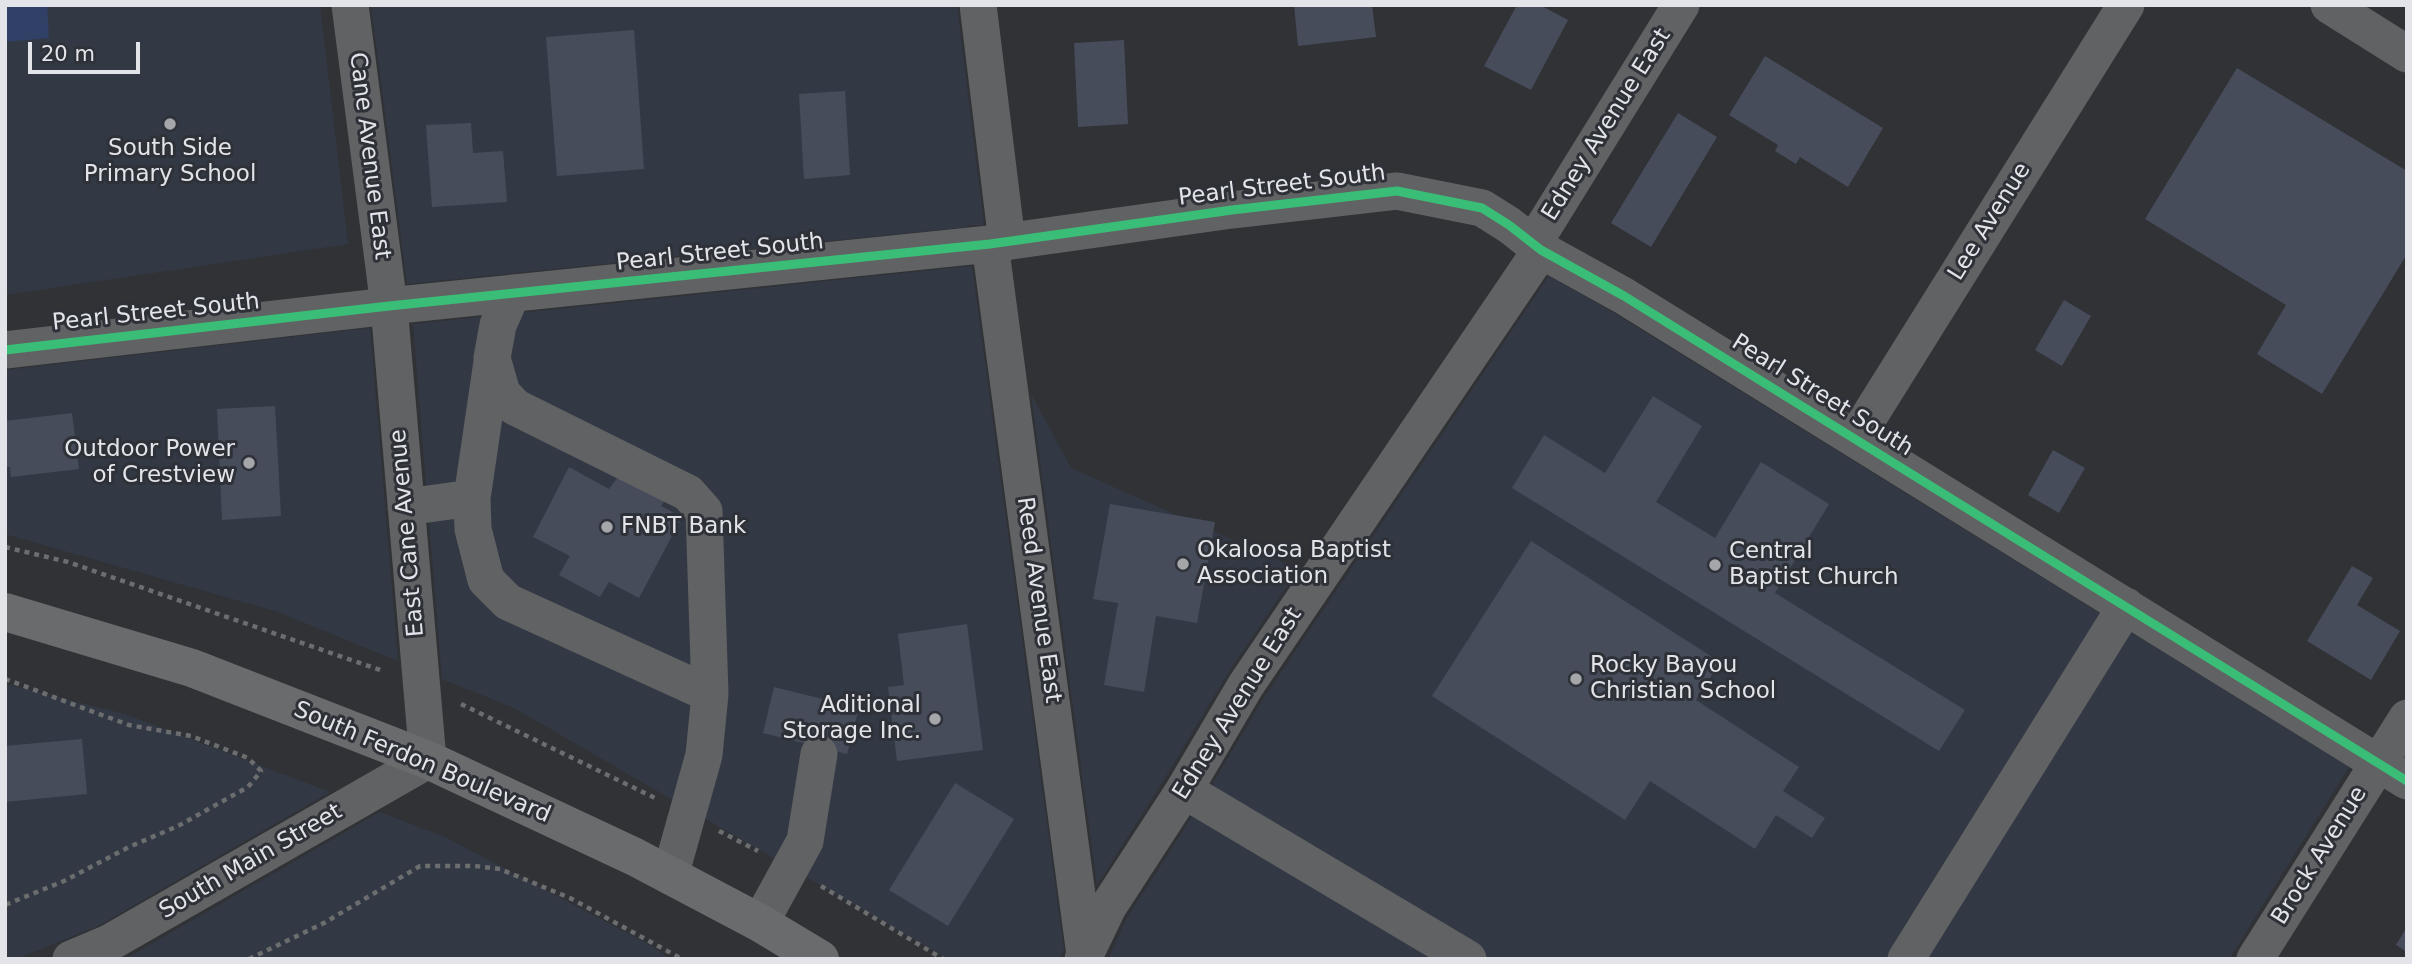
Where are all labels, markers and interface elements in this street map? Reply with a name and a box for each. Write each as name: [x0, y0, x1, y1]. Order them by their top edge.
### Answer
street label: Edney Avenue East: [1537, 24, 1677, 226]
scale bar: [32, 28, 144, 72]
text: 20 m: [41, 42, 95, 66]
street label: Cane Avenue East: [343, 51, 395, 261]
marker: South Side Primary School: [162, 116, 178, 132]
place label: South Side Primary School: [84, 135, 256, 189]
street label: Lee Avenue: [1943, 158, 2037, 286]
street label: Pearl Street South: [1177, 160, 1387, 212]
street label: Pearl Street South: [615, 228, 825, 278]
street label: Pearl Street South: [51, 288, 261, 338]
street label: Pearl Street South: [1726, 329, 1918, 463]
street label: East Cane Avenue: [385, 428, 431, 638]
place label: Outdoor Power of Crestview: [64, 436, 235, 490]
marker: Outdoor Power of Crestview: [241, 455, 257, 471]
street label: Reed Avenue East: [1010, 495, 1066, 705]
place label: FNBT Bank: [621, 513, 746, 541]
marker: FNBT Bank: [599, 519, 615, 535]
place label: Okaloosa Baptist Association: [1197, 537, 1391, 591]
place label: Central Baptist Church: [1729, 538, 1899, 592]
marker: Okaloosa Baptist Association: [1175, 556, 1191, 572]
marker: Central Baptist Church: [1707, 557, 1723, 573]
street label: Edney Avenue East: [1168, 603, 1308, 805]
place label: Rocky Bayou Christian School: [1590, 652, 1776, 706]
marker: Rocky Bayou Christian School: [1568, 671, 1584, 687]
place label: Aditional Storage Inc.: [782, 692, 921, 746]
street label: South Ferdon Boulevard: [289, 696, 555, 830]
marker: Aditional Storage Inc.: [927, 711, 943, 727]
street label: Brock Avenue: [2267, 782, 2373, 930]
street label: South Main Street: [155, 798, 347, 926]

